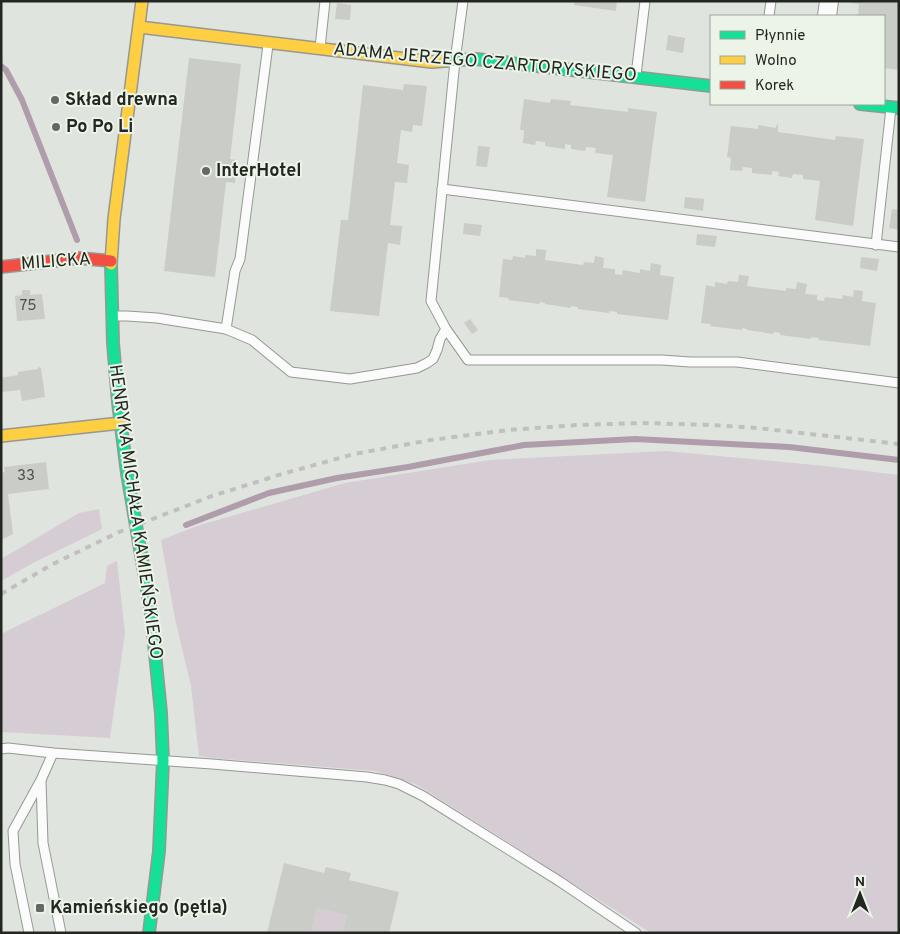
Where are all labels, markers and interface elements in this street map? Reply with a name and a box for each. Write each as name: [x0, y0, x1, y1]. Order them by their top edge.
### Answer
legend: [710, 15, 885, 105]
text: Płynnie: [755, 27, 805, 46]
street label: ADAMA JERZEGO CZARTORYSKIEGO: [332, 38, 638, 88]
text: Wolno: [755, 52, 797, 71]
text: Korek: [755, 77, 794, 96]
place label: Skład drewna: [65, 89, 178, 112]
marker: Skład drewna: [49, 94, 61, 106]
place label: Po Po Li: [66, 116, 133, 139]
marker: Po Po Li: [50, 121, 62, 133]
place label: InterHotel: [216, 160, 302, 183]
marker: InterHotel: [200, 165, 212, 177]
street label: MILICKA: [20, 248, 92, 276]
house number: 75: [19, 297, 37, 316]
street label: HENRYKA MICHAŁA KAMIEŃSKIEGO: [103, 363, 169, 661]
house number: 33: [17, 467, 35, 486]
north arrow: [835, 869, 885, 919]
text: N: [855, 874, 865, 891]
place label: Kamieńskiego (pętla): [50, 897, 228, 920]
marker: Kamieńskiego (pętla): [34, 902, 46, 914]

